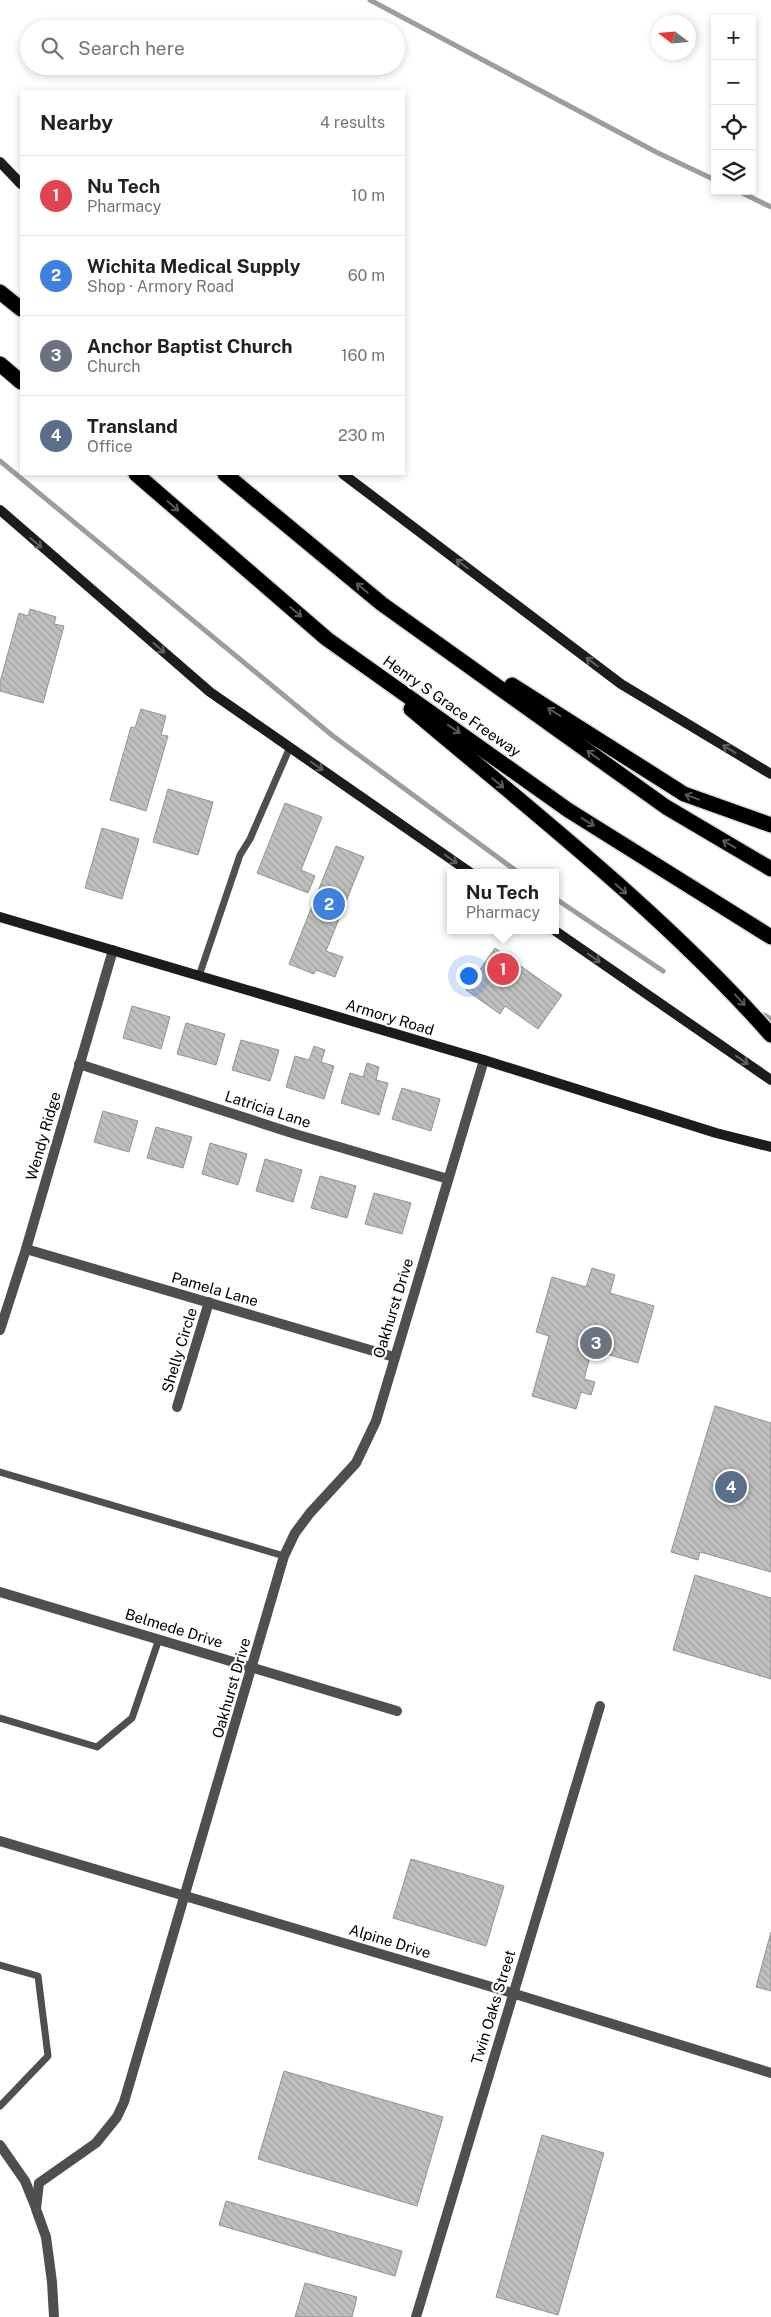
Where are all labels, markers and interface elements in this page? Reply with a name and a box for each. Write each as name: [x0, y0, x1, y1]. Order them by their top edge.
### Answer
north arrow: [651, 15, 696, 60]
map controls: [711, 15, 756, 195]
button: +: [711, 15, 756, 60]
search box: [20, 20, 405, 75]
icon: search: [38, 34, 66, 62]
text: Search here: [78, 37, 185, 59]
button: −: [711, 60, 756, 105]
button: locate: [711, 105, 756, 150]
text: Nearby: [40, 110, 113, 135]
text: 4 results: [320, 113, 385, 132]
button: layers: [711, 150, 756, 195]
text: Nu Tech: [87, 175, 160, 197]
text: 1: [53, 186, 59, 205]
text: 10 m: [351, 186, 385, 205]
text: Pharmacy: [87, 197, 161, 216]
text: Wichita Medical Supply: [87, 255, 301, 277]
text: 2: [51, 266, 61, 285]
text: 60 m: [348, 266, 385, 285]
text: Shop · Armory Road: [87, 277, 234, 296]
text: Anchor Baptist Church: [87, 335, 293, 357]
text: 3: [51, 346, 61, 365]
text: 160 m: [341, 346, 385, 365]
text: Church: [87, 357, 141, 376]
text: Transland: [87, 415, 178, 437]
text: 4: [51, 426, 61, 445]
text: 230 m: [338, 426, 385, 445]
text: Office: [87, 437, 133, 456]
one-way arrow: [166, 500, 179, 511]
one-way arrow: [29, 537, 42, 548]
one-way arrow: [456, 559, 469, 570]
one-way arrow: [356, 582, 369, 593]
one-way arrow: [289, 606, 302, 617]
one-way arrow: [153, 643, 166, 654]
street label: Henry S Grace Freeway: [380, 652, 524, 760]
one-way arrow: [585, 657, 599, 667]
one-way arrow: [547, 706, 561, 717]
one-way arrow: [447, 724, 461, 734]
one-way arrow: [723, 743, 737, 753]
one-way arrow: [586, 750, 600, 760]
one-way arrow: [310, 761, 324, 771]
one-way arrow: [492, 777, 505, 789]
one-way arrow: [685, 792, 700, 801]
one-way arrow: [580, 818, 594, 828]
one-way arrow: [722, 839, 737, 848]
one-way arrow: [444, 854, 458, 864]
popup: [447, 869, 559, 934]
text: Nu Tech: [466, 881, 539, 903]
one-way arrow: [615, 883, 628, 895]
pin: 2: [313, 885, 345, 923]
text: Pharmacy: [466, 903, 540, 922]
pin: 1: [487, 950, 519, 988]
one-way arrow: [587, 953, 601, 963]
your location: [456, 963, 482, 989]
one-way arrow: [734, 994, 746, 1007]
street label: Armory Road: [344, 996, 436, 1038]
one-way arrow: [735, 1055, 749, 1065]
street label: Latricia Lane: [223, 1087, 313, 1131]
street label: Wendy Ridge: [22, 1090, 64, 1182]
street label: Oakhurst Drive: [370, 1256, 416, 1360]
street label: Pamela Lane: [170, 1269, 260, 1309]
street label: Shelly Circle: [158, 1305, 200, 1395]
pin: 3: [580, 1324, 612, 1362]
pin: 4: [715, 1468, 747, 1506]
street label: Belmede Drive: [123, 1605, 225, 1651]
street label: Oakhurst Drive: [209, 1636, 253, 1740]
street label: Alpine Drive: [347, 1921, 433, 1961]
street label: Twin Oaks Street: [468, 1948, 518, 2066]

